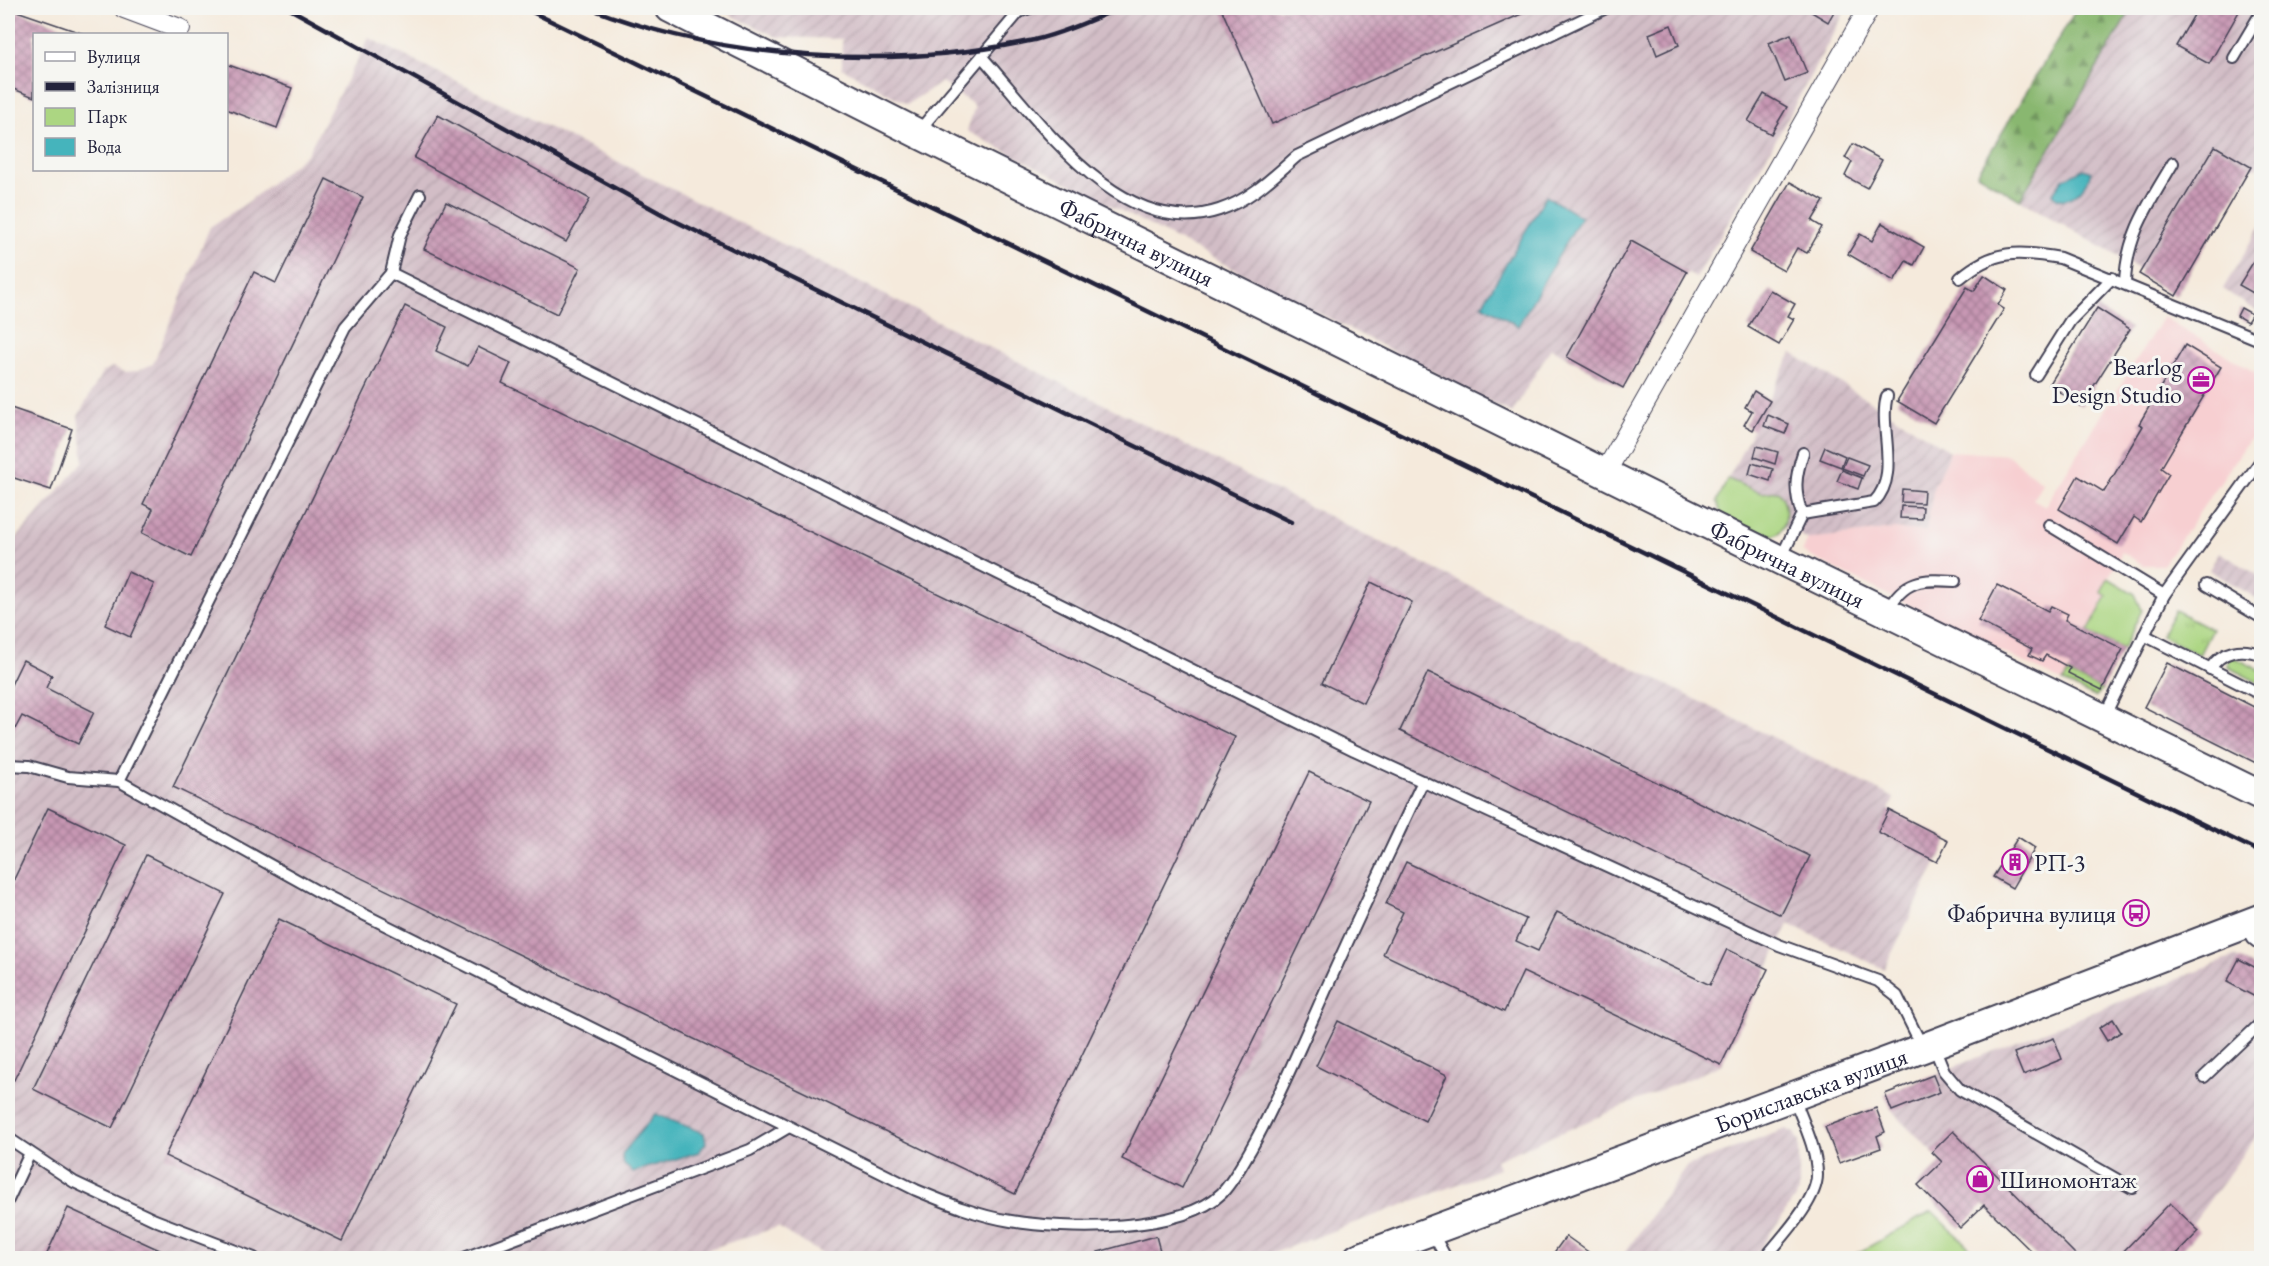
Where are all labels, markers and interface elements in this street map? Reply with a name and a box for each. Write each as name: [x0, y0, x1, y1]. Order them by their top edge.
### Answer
legend: [33, 33, 228, 171]
text: Вулиця: [87, 45, 140, 68]
text: Залізниця: [87, 75, 160, 98]
text: Парк: [87, 105, 127, 128]
text: Вода: [87, 135, 122, 158]
street label: Фабрична вулиця: [1054, 190, 1219, 293]
place label: Bearlog Design Studio: [2052, 351, 2183, 410]
office icon: Bearlog Design Studio: [2186, 365, 2216, 395]
street label: Фабрична вулиця: [1705, 512, 1870, 615]
building icon: РП-3: [2000, 847, 2030, 877]
place label: РП-3: [2034, 847, 2085, 878]
place label: Фабрична вулиця: [1947, 898, 2116, 929]
bus stop icon: Фабрична вулиця: [2121, 898, 2151, 928]
street label: Бориславська вулиця: [1710, 1040, 1912, 1140]
shop icon: Шиномонтаж: [1965, 1164, 1995, 1194]
place label: Шиномонтаж: [2000, 1164, 2137, 1195]

